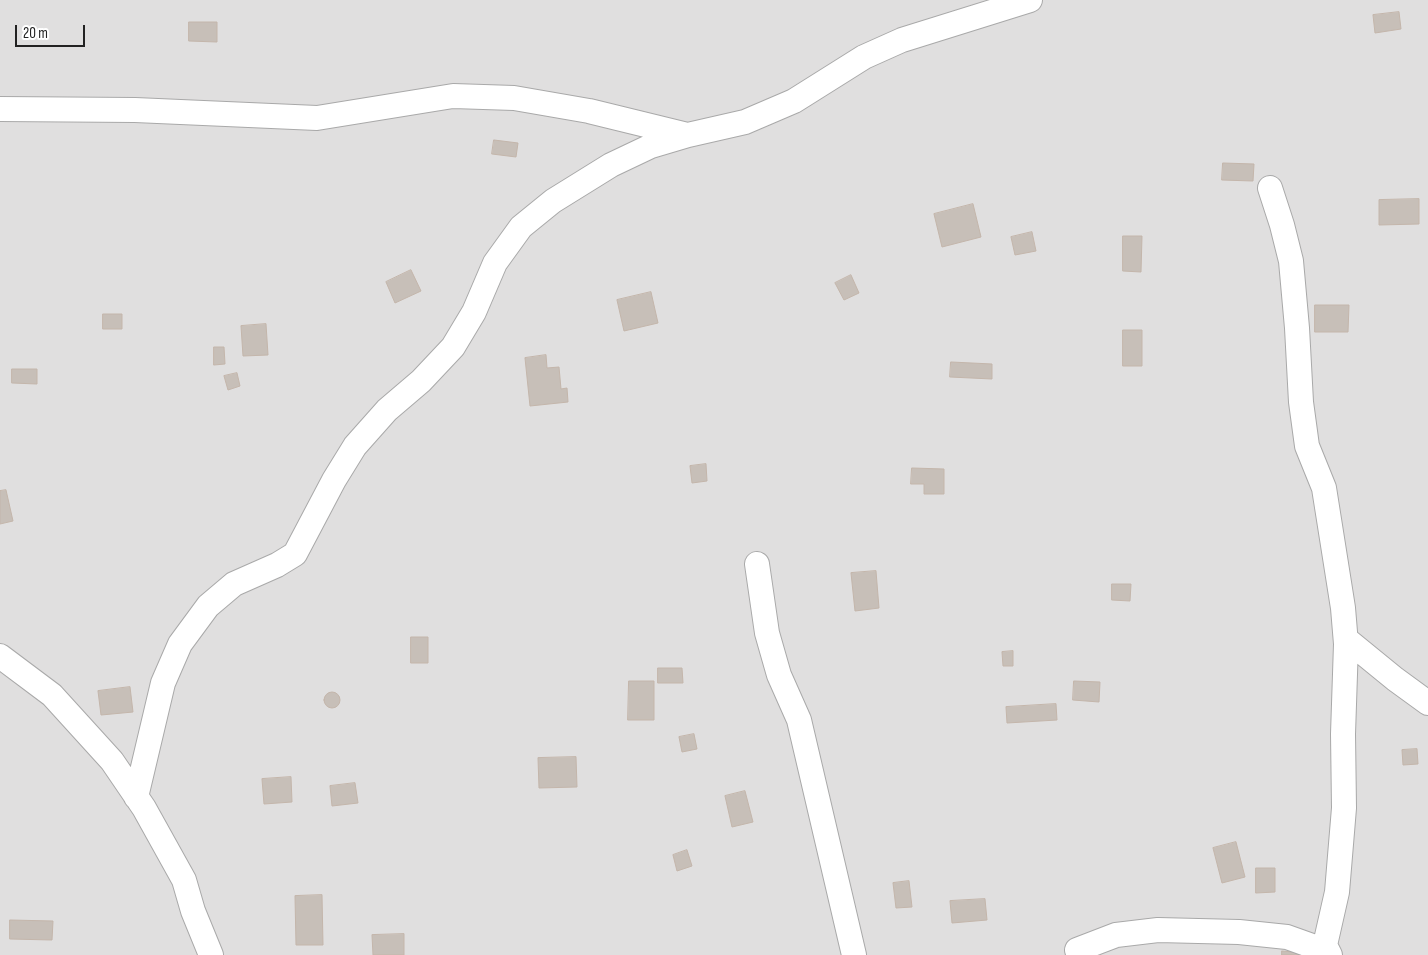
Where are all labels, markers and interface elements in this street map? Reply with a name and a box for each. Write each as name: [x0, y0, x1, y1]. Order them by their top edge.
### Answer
scale bar: [18, 15, 88, 47]
text: 20 m: [23, 24, 48, 43]

